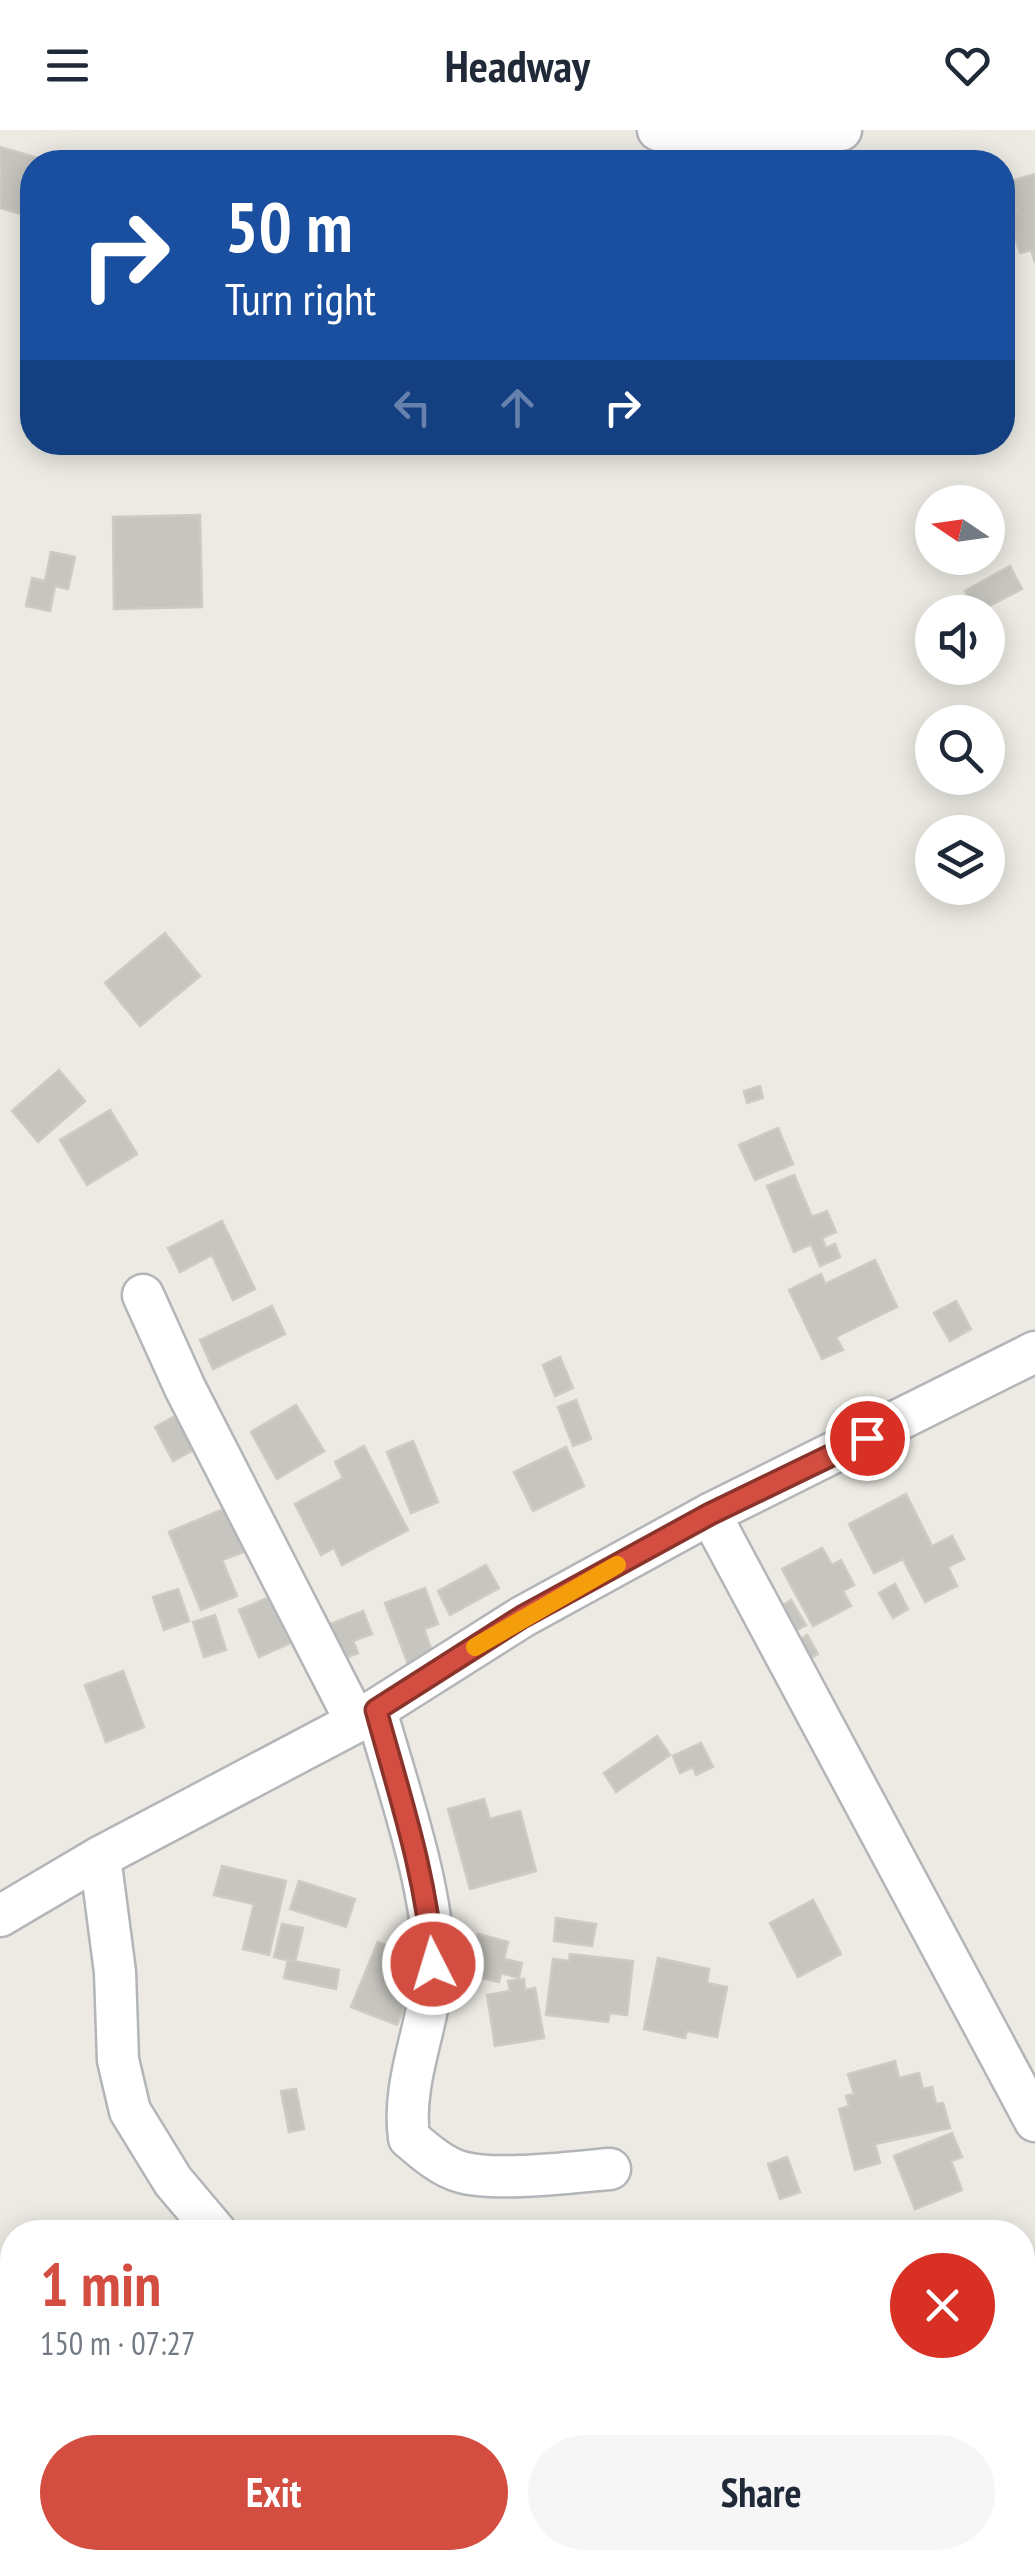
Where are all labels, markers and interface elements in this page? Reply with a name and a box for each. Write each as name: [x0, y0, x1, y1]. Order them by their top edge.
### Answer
text: Headway: [445, 36, 590, 94]
icon: menu: [40, 38, 95, 93]
icon: heart: [940, 38, 995, 93]
text: 50 m: [225, 181, 353, 271]
icon: right: [60, 190, 190, 320]
text: Turn right: [225, 269, 376, 327]
icon: left: [385, 380, 440, 435]
icon: ahead: [490, 380, 545, 435]
icon: right: [595, 380, 650, 435]
north arrow: [915, 485, 1005, 575]
map controls: [915, 485, 1005, 905]
button: sound: [915, 595, 1005, 685]
button: search: [915, 705, 1005, 795]
button: layers: [915, 815, 1005, 905]
pin: [825, 1396, 910, 1481]
icon: arrive: [840, 1411, 895, 1466]
position arrow: [381, 1912, 485, 2016]
text: 1 min: [40, 2245, 161, 2323]
button: close: [890, 2253, 995, 2358]
text: 150 m · 07:27: [40, 2322, 195, 2364]
button: Exit: [40, 2435, 508, 2550]
button: Share: [528, 2435, 995, 2550]

